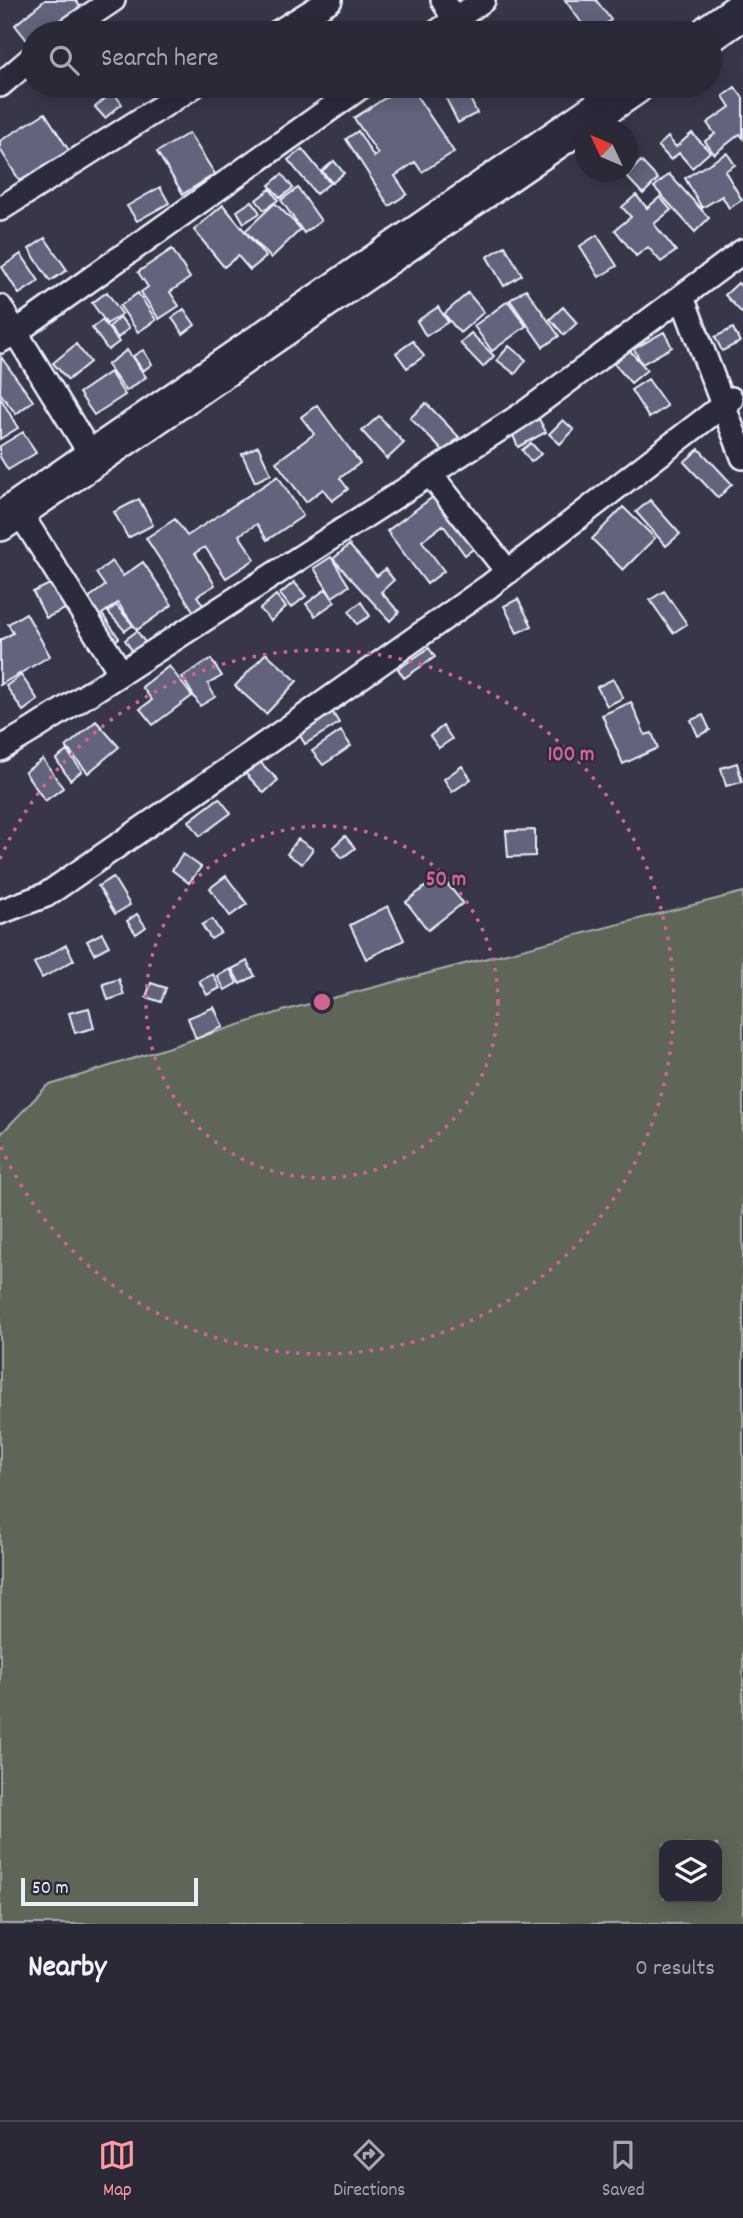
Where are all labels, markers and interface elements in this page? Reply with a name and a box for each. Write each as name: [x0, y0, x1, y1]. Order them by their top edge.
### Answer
search box: [21, 21, 722, 98]
icon: search: [45, 41, 83, 79]
text: Search here: [101, 41, 219, 78]
north arrow: [575, 119, 638, 182]
text: 100 m: [548, 741, 594, 771]
text: 50 m: [426, 866, 466, 896]
centre of rings: [310, 990, 334, 1014]
map controls: [659, 1840, 722, 1903]
button: layers: [659, 1840, 722, 1903]
scale bar: [21, 1875, 198, 1907]
text: 50 m: [32, 1876, 69, 1903]
text: Nearby: [28, 1948, 106, 1991]
text: 0 results: [635, 1953, 715, 1986]
tab: Map: [98, 2136, 136, 2205]
tab: Directions: [333, 2136, 405, 2205]
tab: Saved: [602, 2136, 645, 2205]

